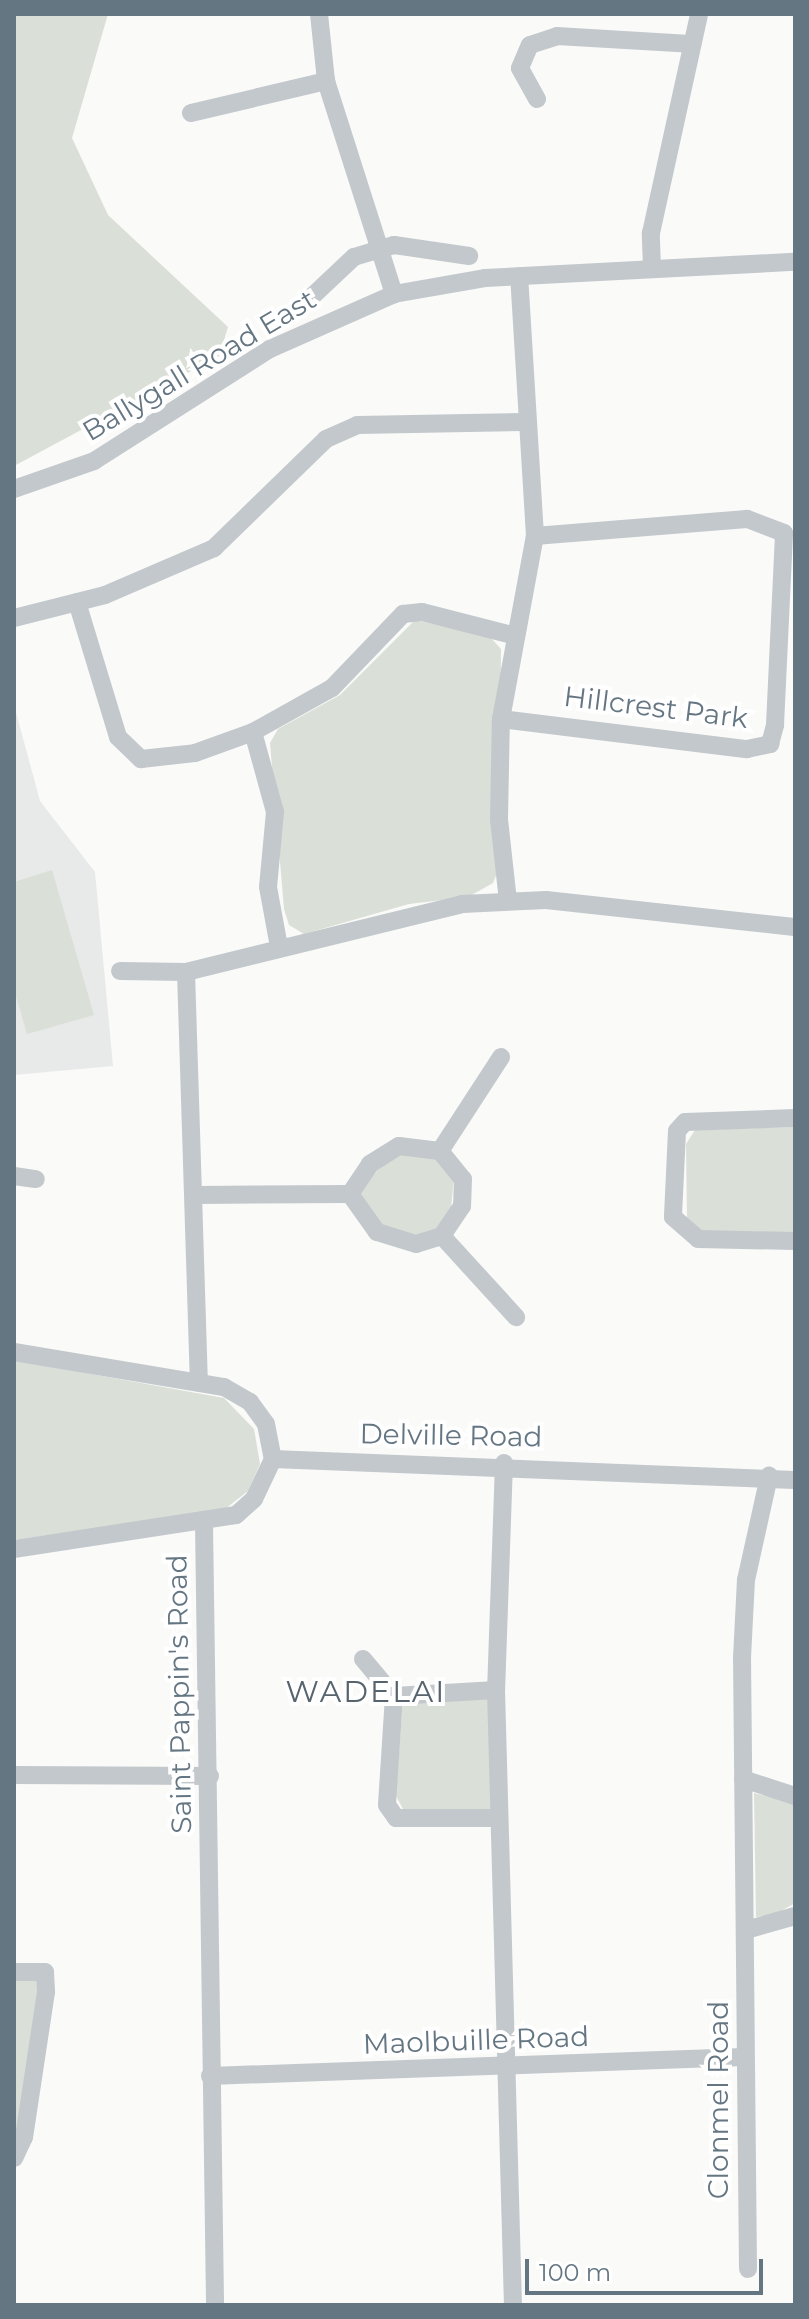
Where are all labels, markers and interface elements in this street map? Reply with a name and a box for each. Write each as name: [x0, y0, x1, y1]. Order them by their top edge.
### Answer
street label: Ballygall Road East: [76, 282, 322, 448]
street label: Hillcrest Park: [562, 679, 750, 735]
street label: Delville Road: [359, 1417, 543, 1453]
street label: Saint Pappin's Road: [160, 1554, 198, 1834]
district label: WADELAI: [286, 1674, 446, 1710]
street label: Clonmel Road: [701, 2001, 735, 2199]
street label: Maolbuille Road: [362, 2019, 590, 2061]
scale bar: [529, 2243, 767, 2293]
text: 100 m: [539, 2258, 611, 2287]

